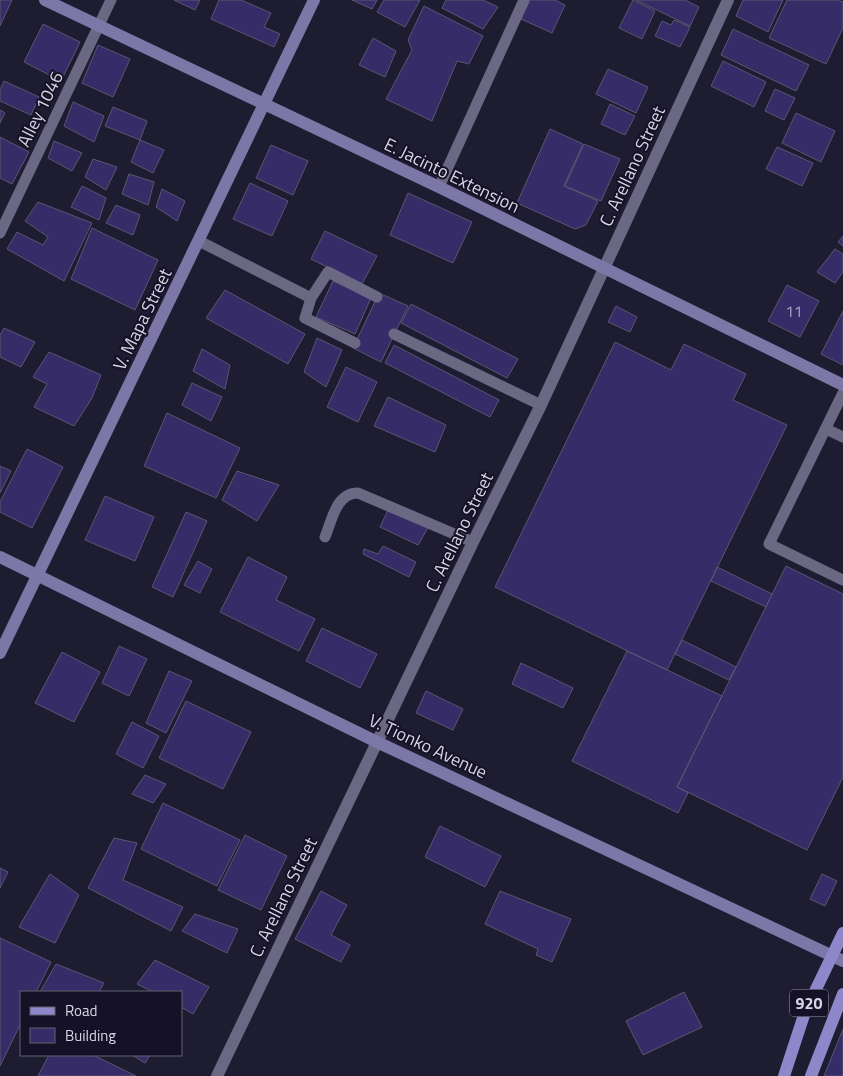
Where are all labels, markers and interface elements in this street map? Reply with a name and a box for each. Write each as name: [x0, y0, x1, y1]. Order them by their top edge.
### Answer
street label: Alley 1046: [10, 67, 70, 151]
street label: C. Arellano Street: [592, 101, 672, 231]
street label: E. Jacinto Extension: [380, 130, 524, 220]
street label: V. Mapa Street: [106, 263, 179, 375]
house number: 11: [786, 300, 802, 323]
street label: C. Arellano Street: [418, 467, 500, 597]
street label: V. Tionko Avenue: [364, 707, 492, 785]
street label: C. Arellano Street: [242, 832, 324, 962]
road number: 920: [790, 990, 828, 1016]
legend: [20, 991, 182, 1056]
text: Road: [65, 999, 97, 1022]
text: Building: [65, 1024, 116, 1047]

